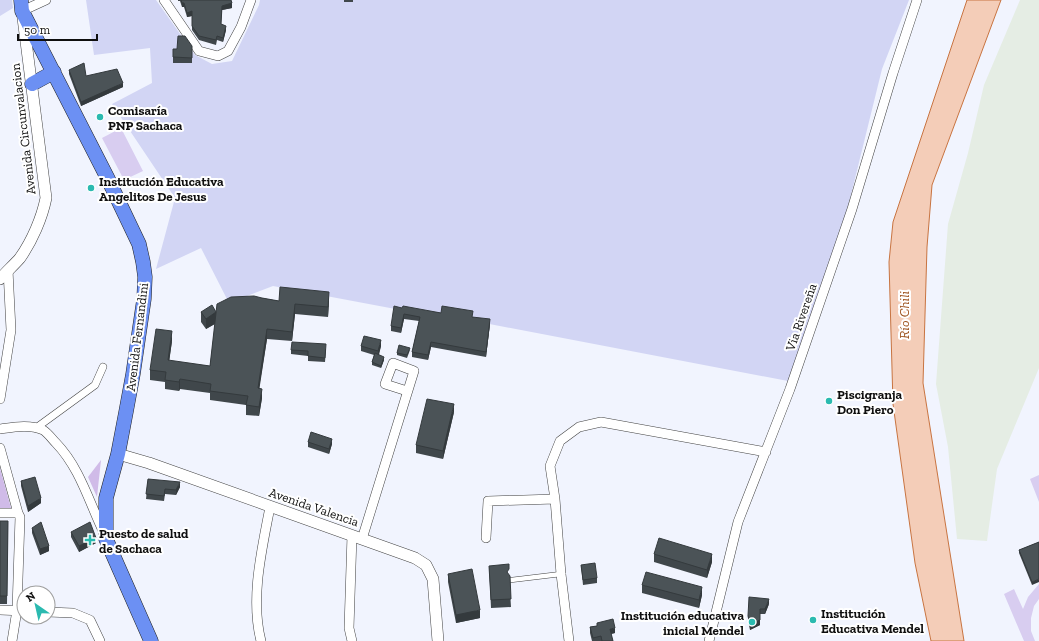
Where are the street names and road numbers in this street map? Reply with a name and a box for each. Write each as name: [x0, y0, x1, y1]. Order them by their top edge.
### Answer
street label: Avenida Circunvalacion: [7, 62, 38, 195]
street label: Avenida Fernandini: [123, 281, 151, 392]
street label: Via Rivereña: [782, 281, 820, 354]
street label: Avenida Valencia: [267, 485, 362, 530]

